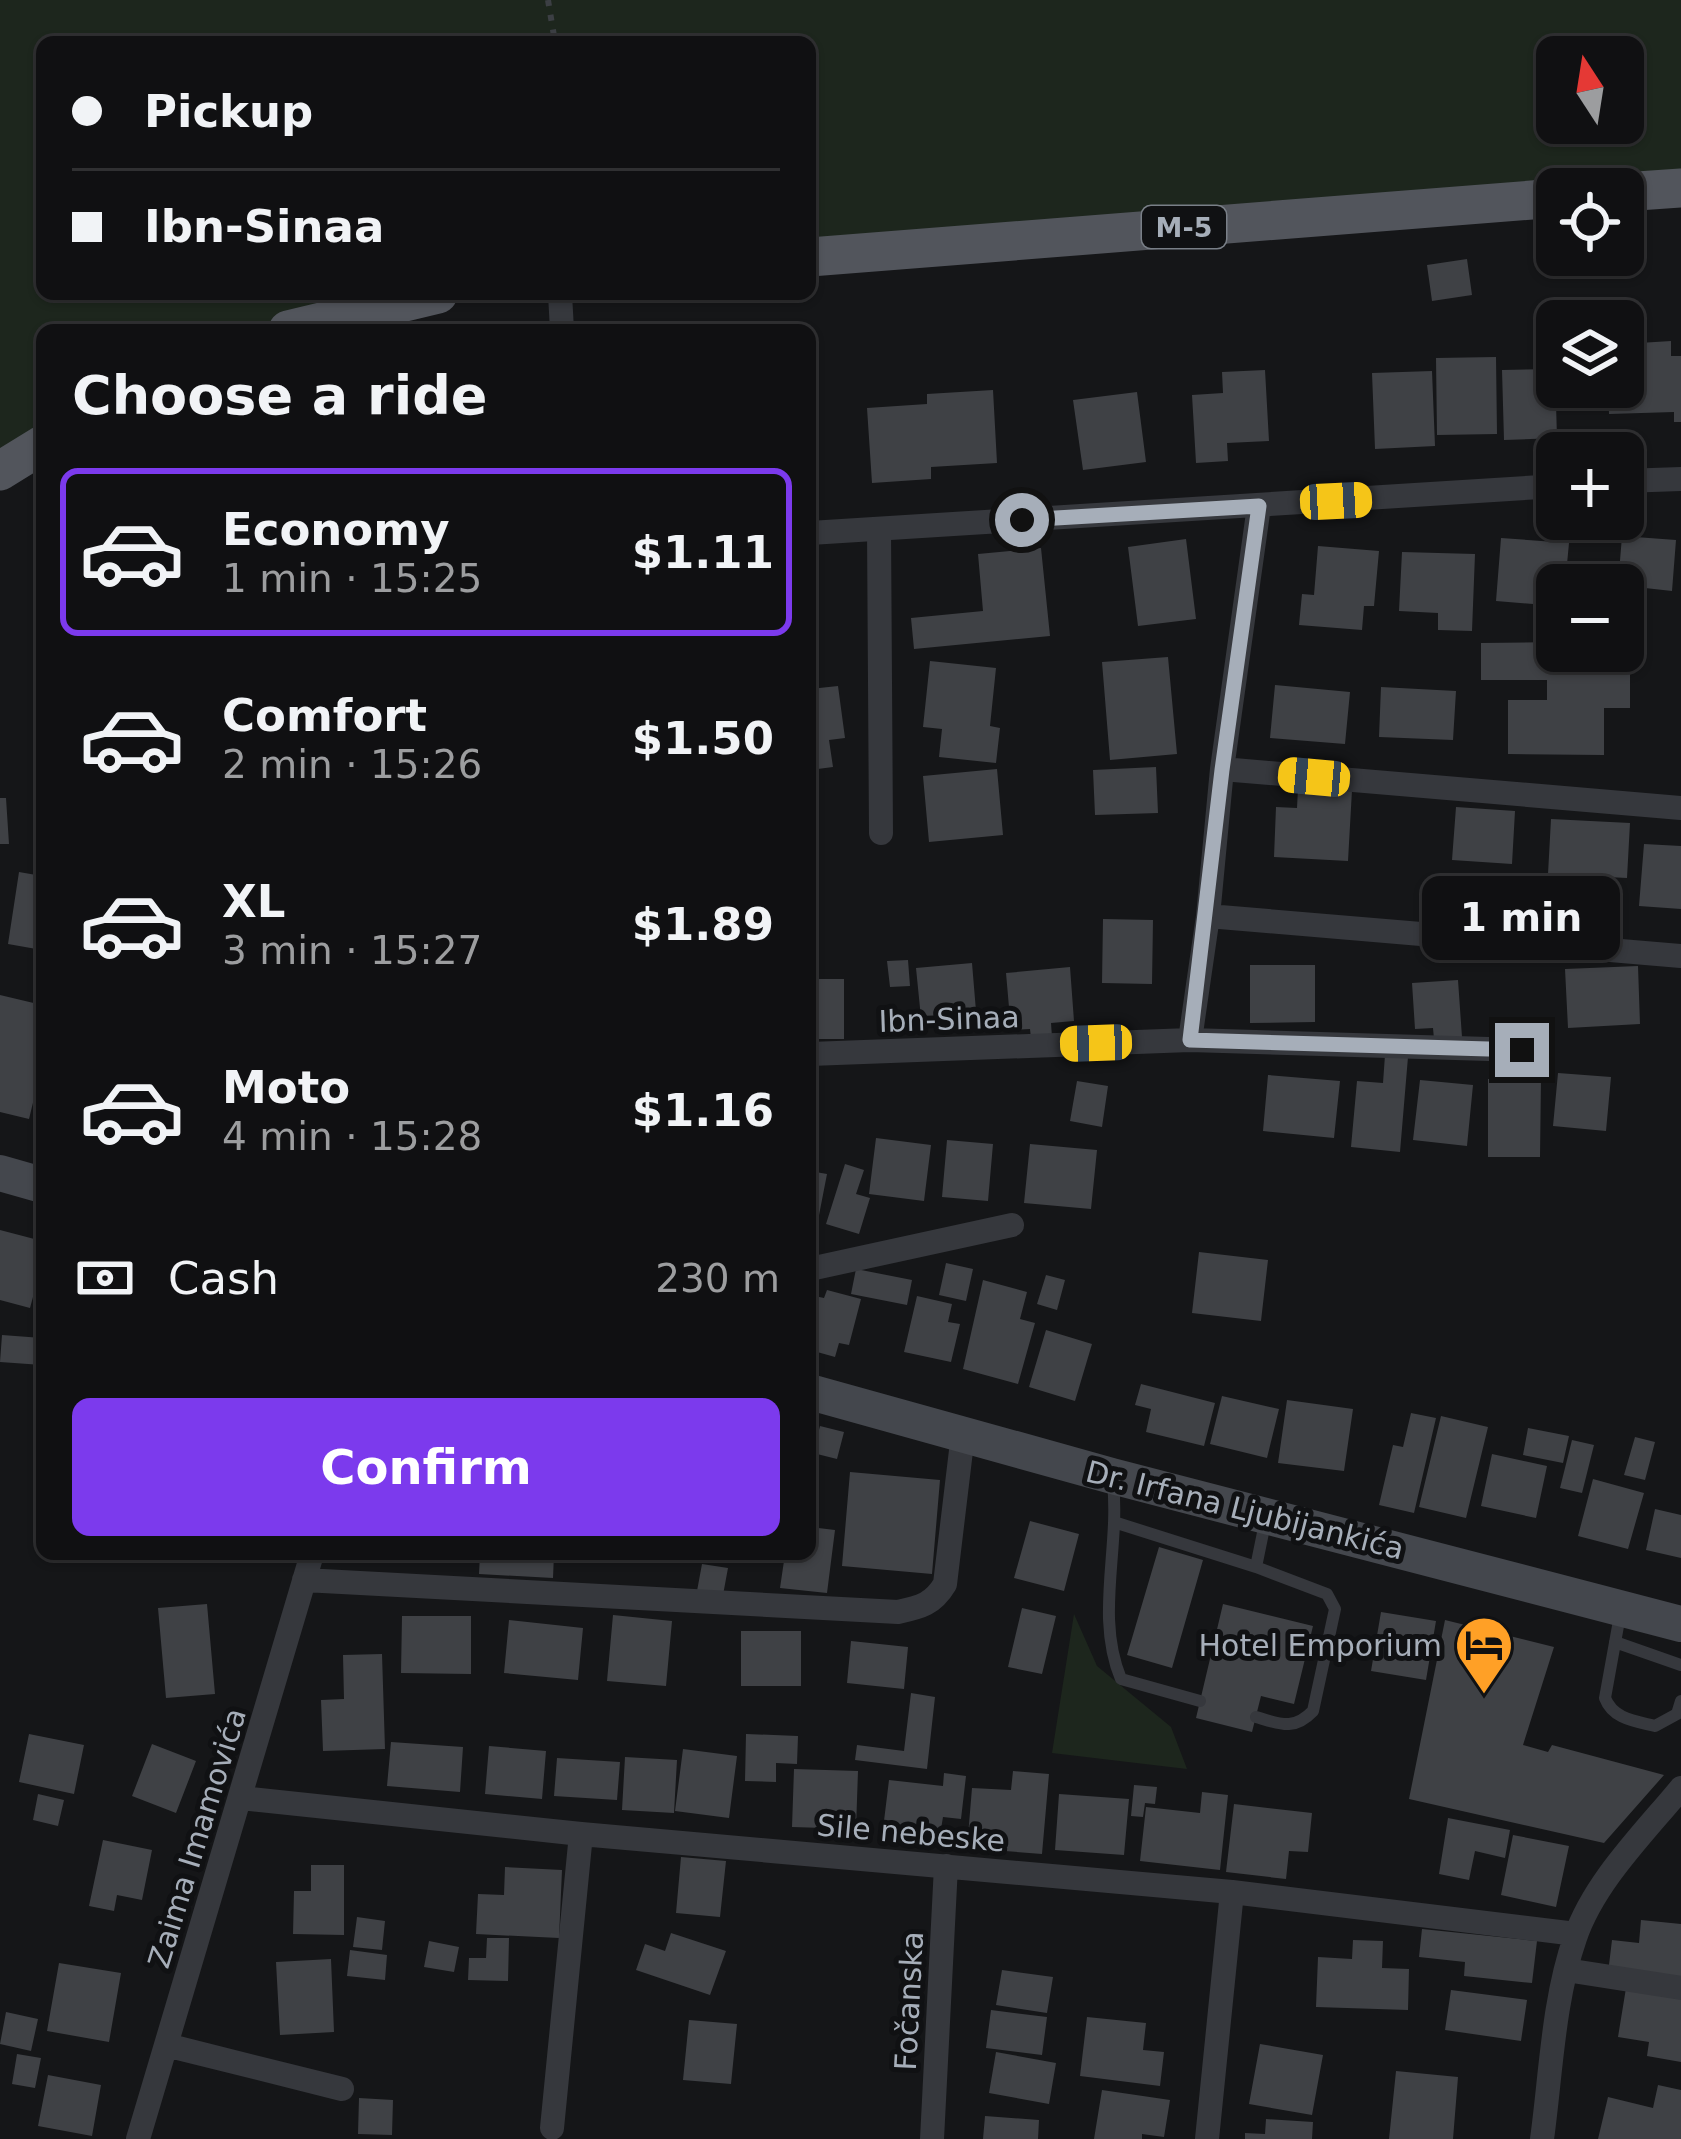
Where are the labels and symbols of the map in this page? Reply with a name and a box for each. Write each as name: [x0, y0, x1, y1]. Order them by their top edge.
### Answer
north arrow: [1536, 36, 1644, 144]
road number: M-5: [1142, 206, 1226, 248]
car: [1299, 481, 1373, 521]
route start: [995, 493, 1049, 547]
car: [1277, 756, 1351, 798]
callout: 1 min: [1423, 876, 1621, 960]
street label: Ibn-Sinaa: [878, 999, 1020, 1039]
route end: [1495, 1023, 1549, 1077]
car: [1059, 1024, 1133, 1062]
street label: Dr. Irfana Ljubijankića: [1082, 1454, 1408, 1566]
hotel icon: Hotel Emporium: [1453, 1614, 1515, 1696]
place label: Hotel Emporium: [1199, 1628, 1442, 1663]
street label: Zaima Imamovića: [141, 1704, 253, 1972]
street label: Sile nebeske: [815, 1807, 1007, 1859]
street label: Fočanska: [888, 1931, 930, 2071]

